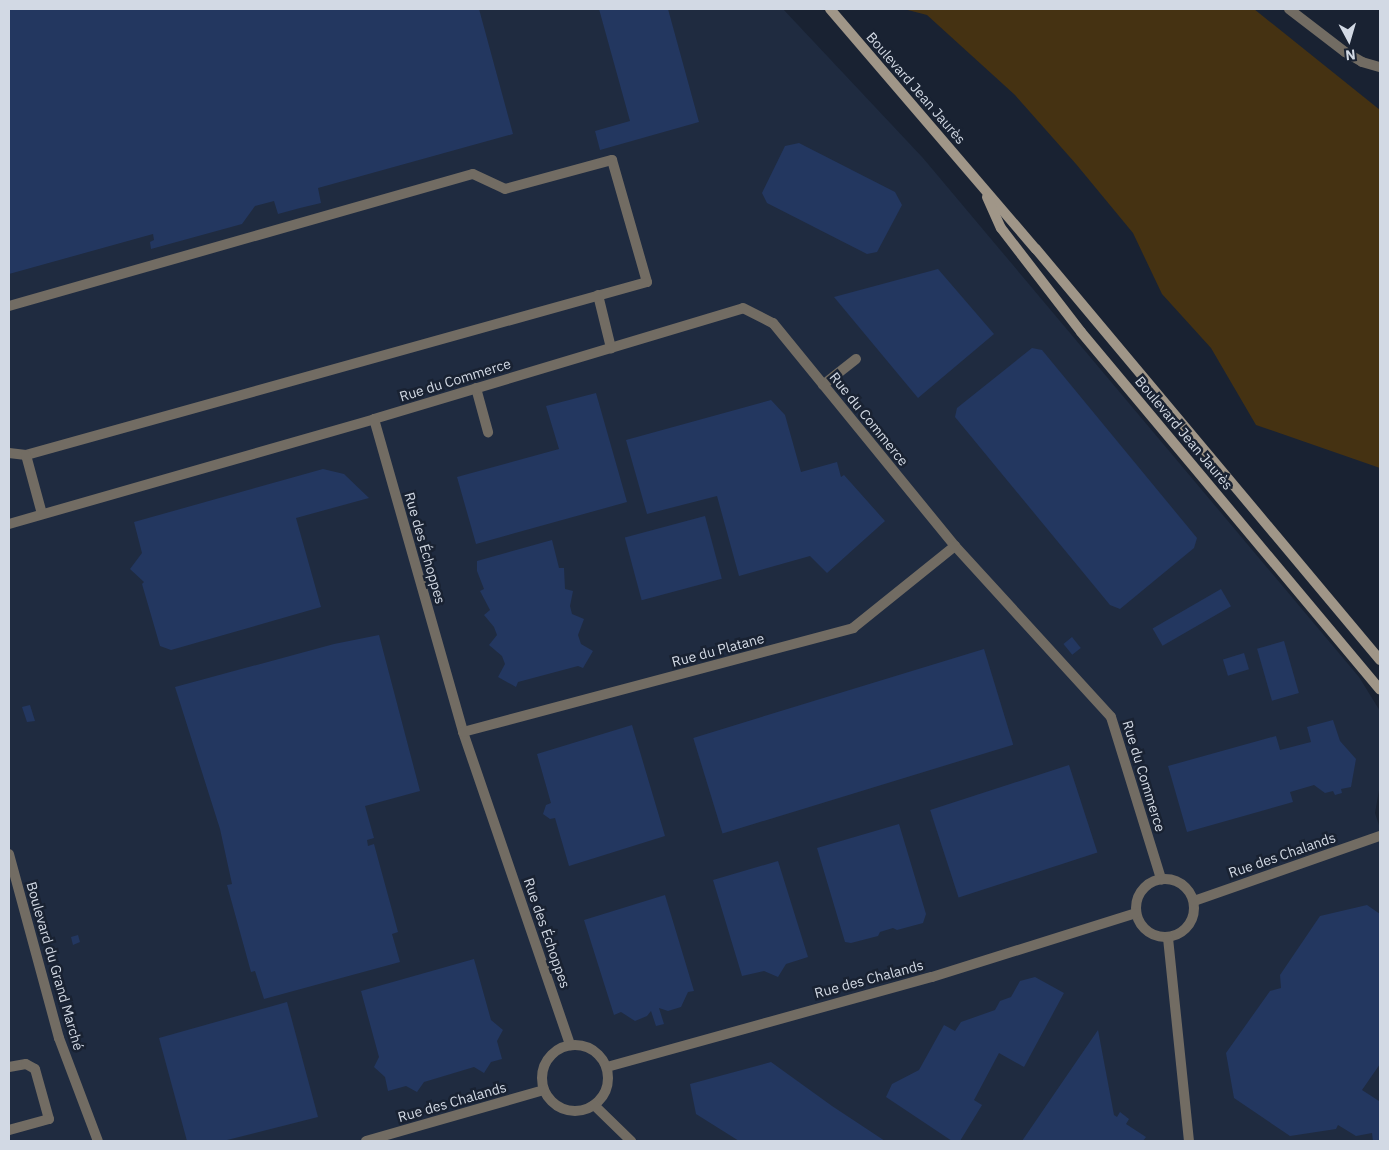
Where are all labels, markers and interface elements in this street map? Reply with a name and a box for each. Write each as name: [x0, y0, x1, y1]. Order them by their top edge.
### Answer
north arrow: [1324, 15, 1374, 65]
street label: Boulevard Jean Jaurès: [863, 29, 969, 147]
text: N: [1345, 45, 1357, 64]
street label: Rue du Commerce: [397, 355, 513, 405]
street label: Rue du Commerce: [826, 369, 912, 469]
street label: Boulevard Jean Jaurès: [1132, 373, 1236, 493]
street label: Rue des Échoppes: [401, 490, 449, 606]
street label: Rue du Platane: [670, 630, 766, 670]
street label: Rue du Commerce: [1119, 718, 1169, 834]
street label: Rue des Chalands: [1226, 829, 1338, 881]
street label: Rue des Échoppes: [520, 876, 574, 990]
street label: Boulevard du Grand Marché: [23, 880, 87, 1052]
street label: Rue des Chalands: [813, 956, 925, 1002]
street label: Rue des Chalands: [396, 1078, 508, 1126]

